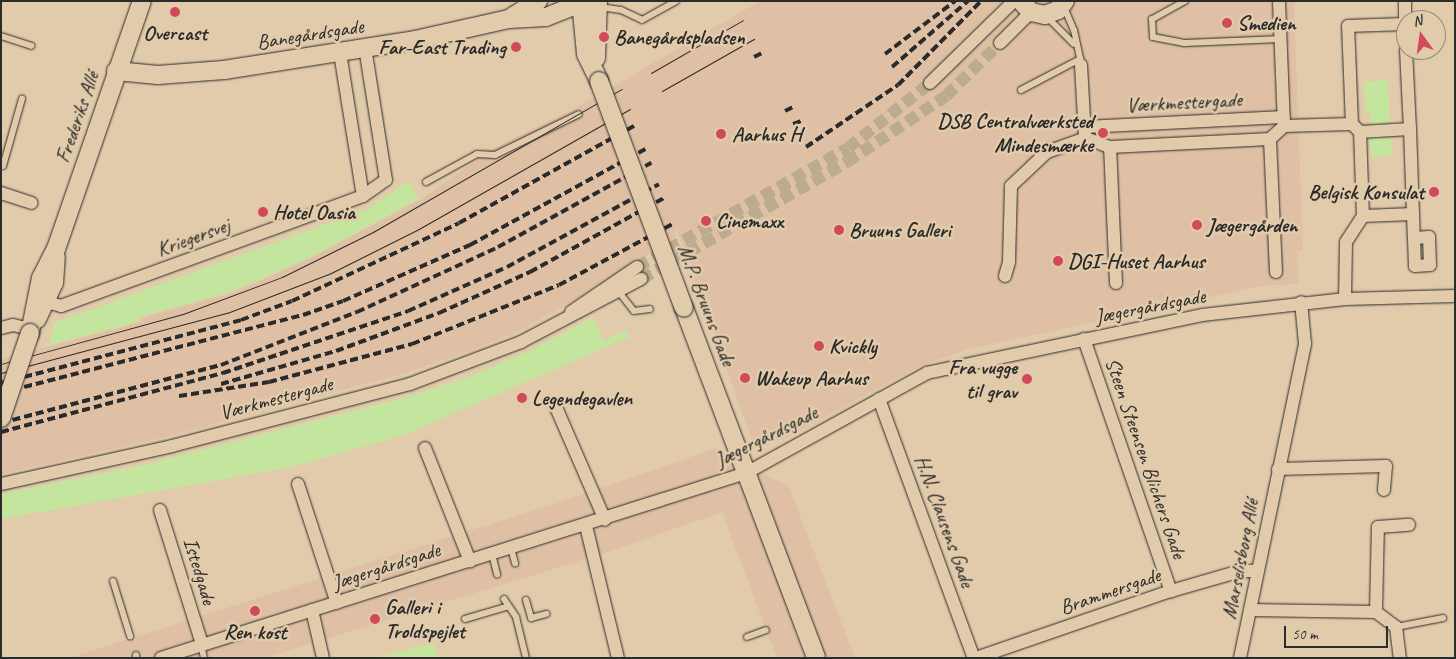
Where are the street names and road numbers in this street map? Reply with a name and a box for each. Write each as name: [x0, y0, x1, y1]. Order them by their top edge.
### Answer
street label: Banegårdsgade: [255, 13, 365, 55]
street label: Frederiks Allé: [50, 68, 104, 166]
street label: Værkmestergade: [1126, 86, 1242, 118]
street label: Kriegersvej: [153, 212, 233, 262]
street label: M.P. Bruuns Gade: [672, 241, 742, 369]
street label: Jægergårdsgade: [1093, 283, 1207, 329]
street label: Steen Steensen Blichers Gade: [1100, 354, 1192, 562]
street label: Værkmestergade: [217, 371, 335, 425]
street label: Jægergårdsgade: [711, 399, 821, 473]
street label: H.N. Clausens Gade: [909, 452, 981, 590]
street label: Marselisborg Allé: [1216, 497, 1264, 621]
street label: Istedgade: [178, 535, 222, 607]
street label: Jægergårdsgade: [329, 537, 443, 595]
street label: Brammersgade: [1056, 562, 1164, 620]

